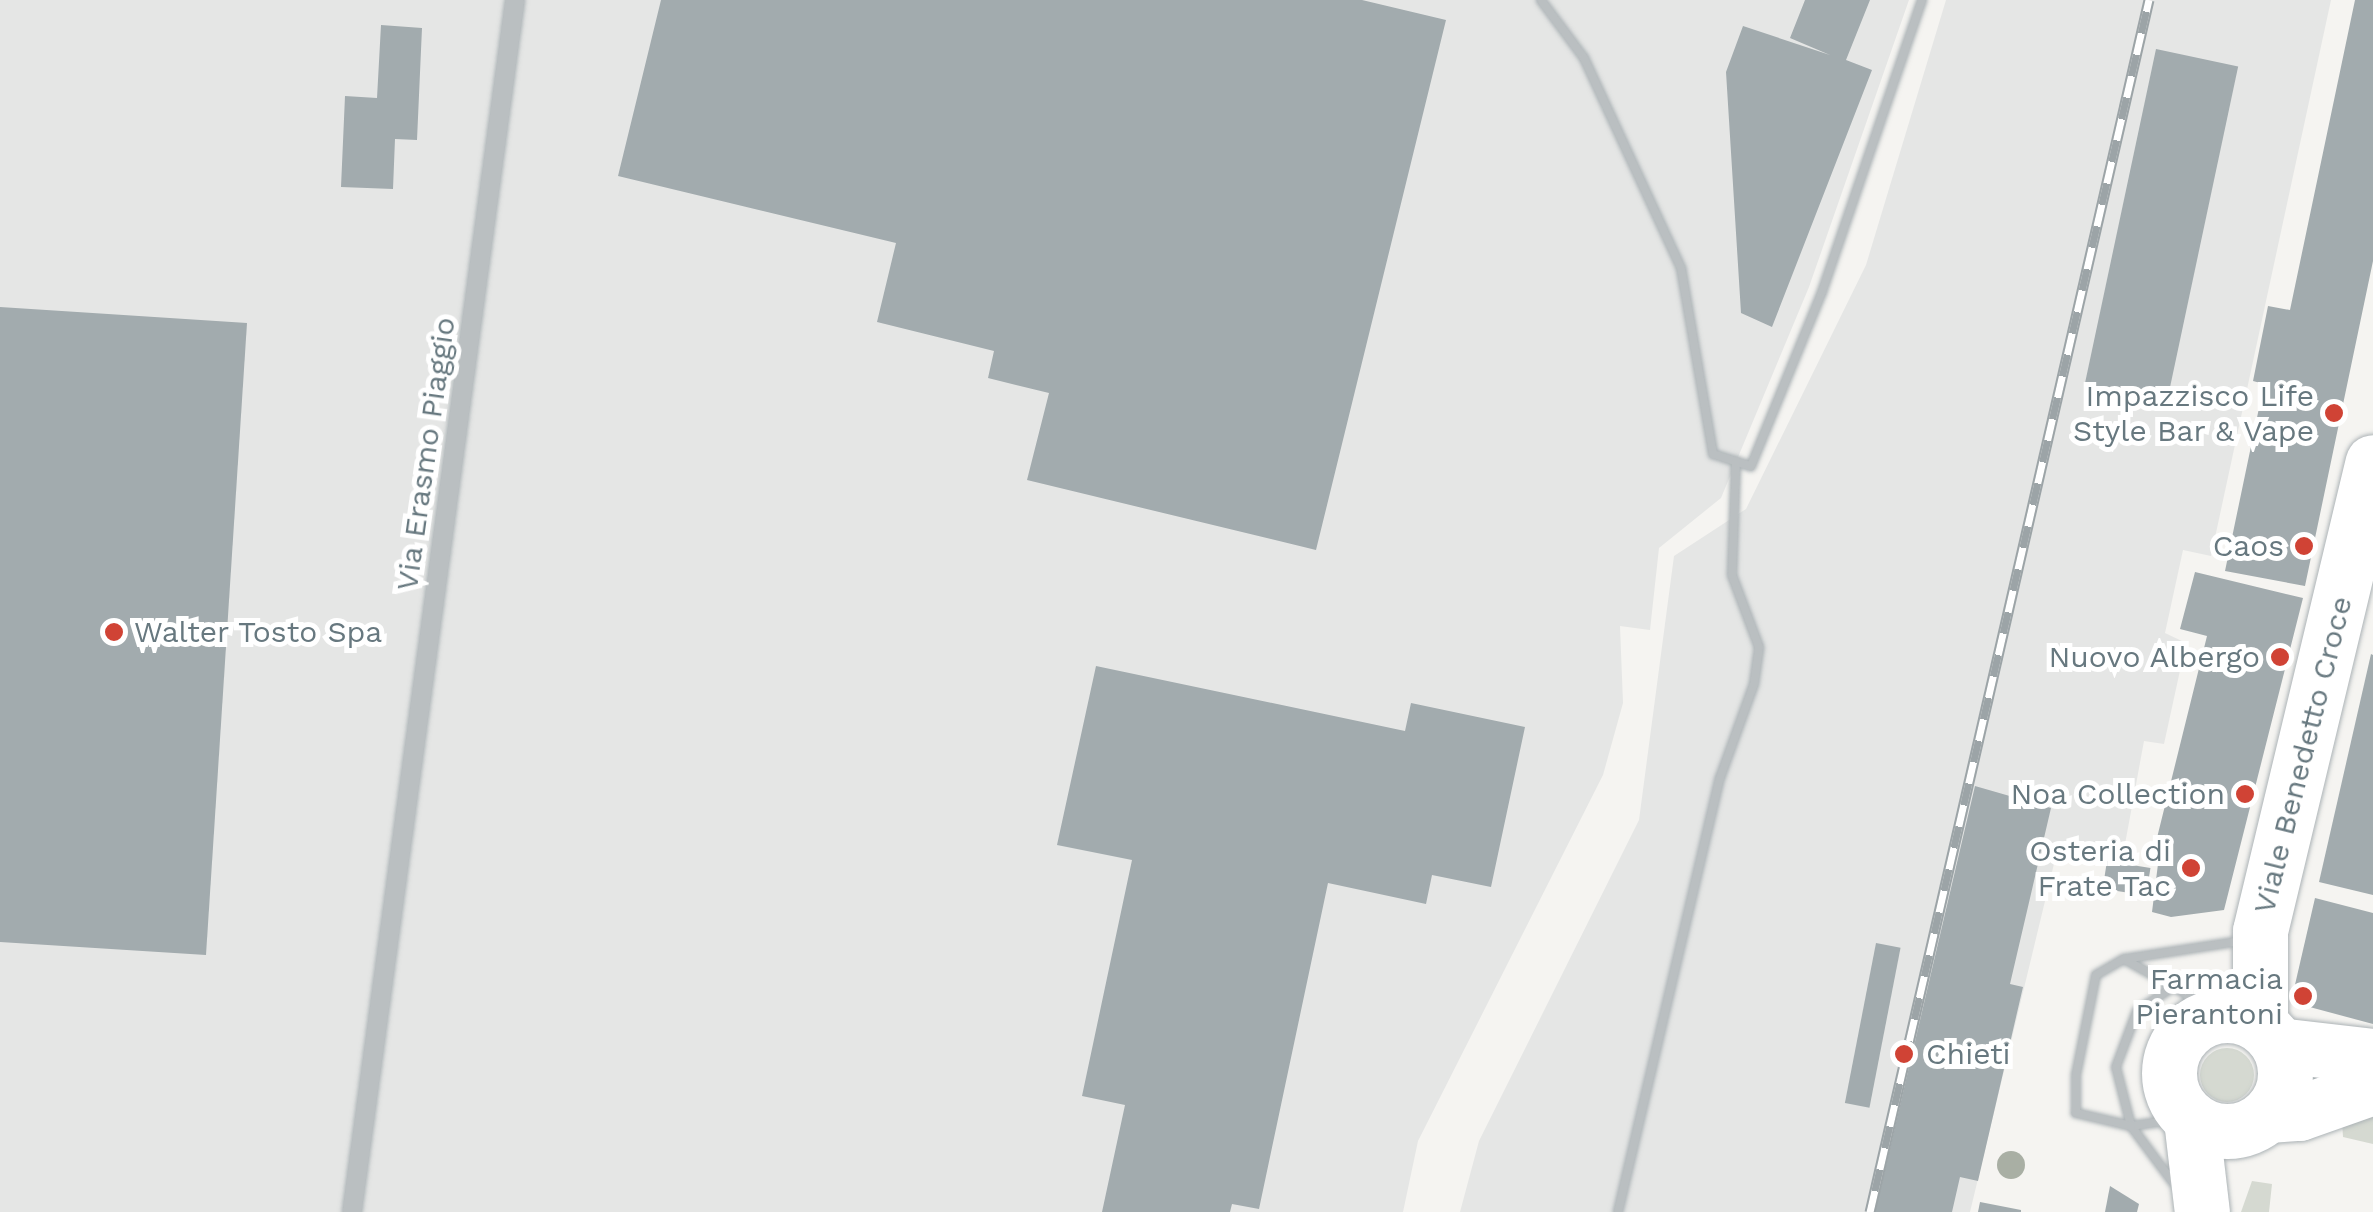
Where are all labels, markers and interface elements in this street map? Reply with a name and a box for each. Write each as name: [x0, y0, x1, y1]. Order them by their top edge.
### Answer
street label: Via Erasmo Piaggio: [389, 315, 463, 593]
place label: Impazzisco Life Style Bar & Vape: [2071, 378, 2314, 448]
marker: Impazzisco Life Style Bar & Vape: [2323, 402, 2345, 424]
place label: Caos: [2213, 528, 2284, 564]
marker: Caos: [2293, 535, 2315, 557]
street label: Viale Benedetto Croce: [2246, 593, 2360, 917]
place label: Walter Tosto Spa: [134, 614, 384, 650]
marker: Walter Tosto Spa: [103, 621, 125, 643]
place label: Nuovo Albergo: [2047, 639, 2260, 675]
marker: Nuovo Albergo: [2269, 646, 2291, 668]
place label: Noa Collection: [2010, 776, 2225, 812]
marker: Noa Collection: [2234, 783, 2256, 805]
place label: Osteria di Frate Tac: [2029, 833, 2171, 904]
marker: Osteria di Frate Tac: [2180, 857, 2202, 879]
place label: Farmacia Pierantoni: [2135, 961, 2283, 1032]
marker: Farmacia Pierantoni: [2292, 985, 2314, 1007]
place label: Chieti: [1926, 1036, 2011, 1072]
marker: Chieti: [1891, 1041, 1917, 1067]

